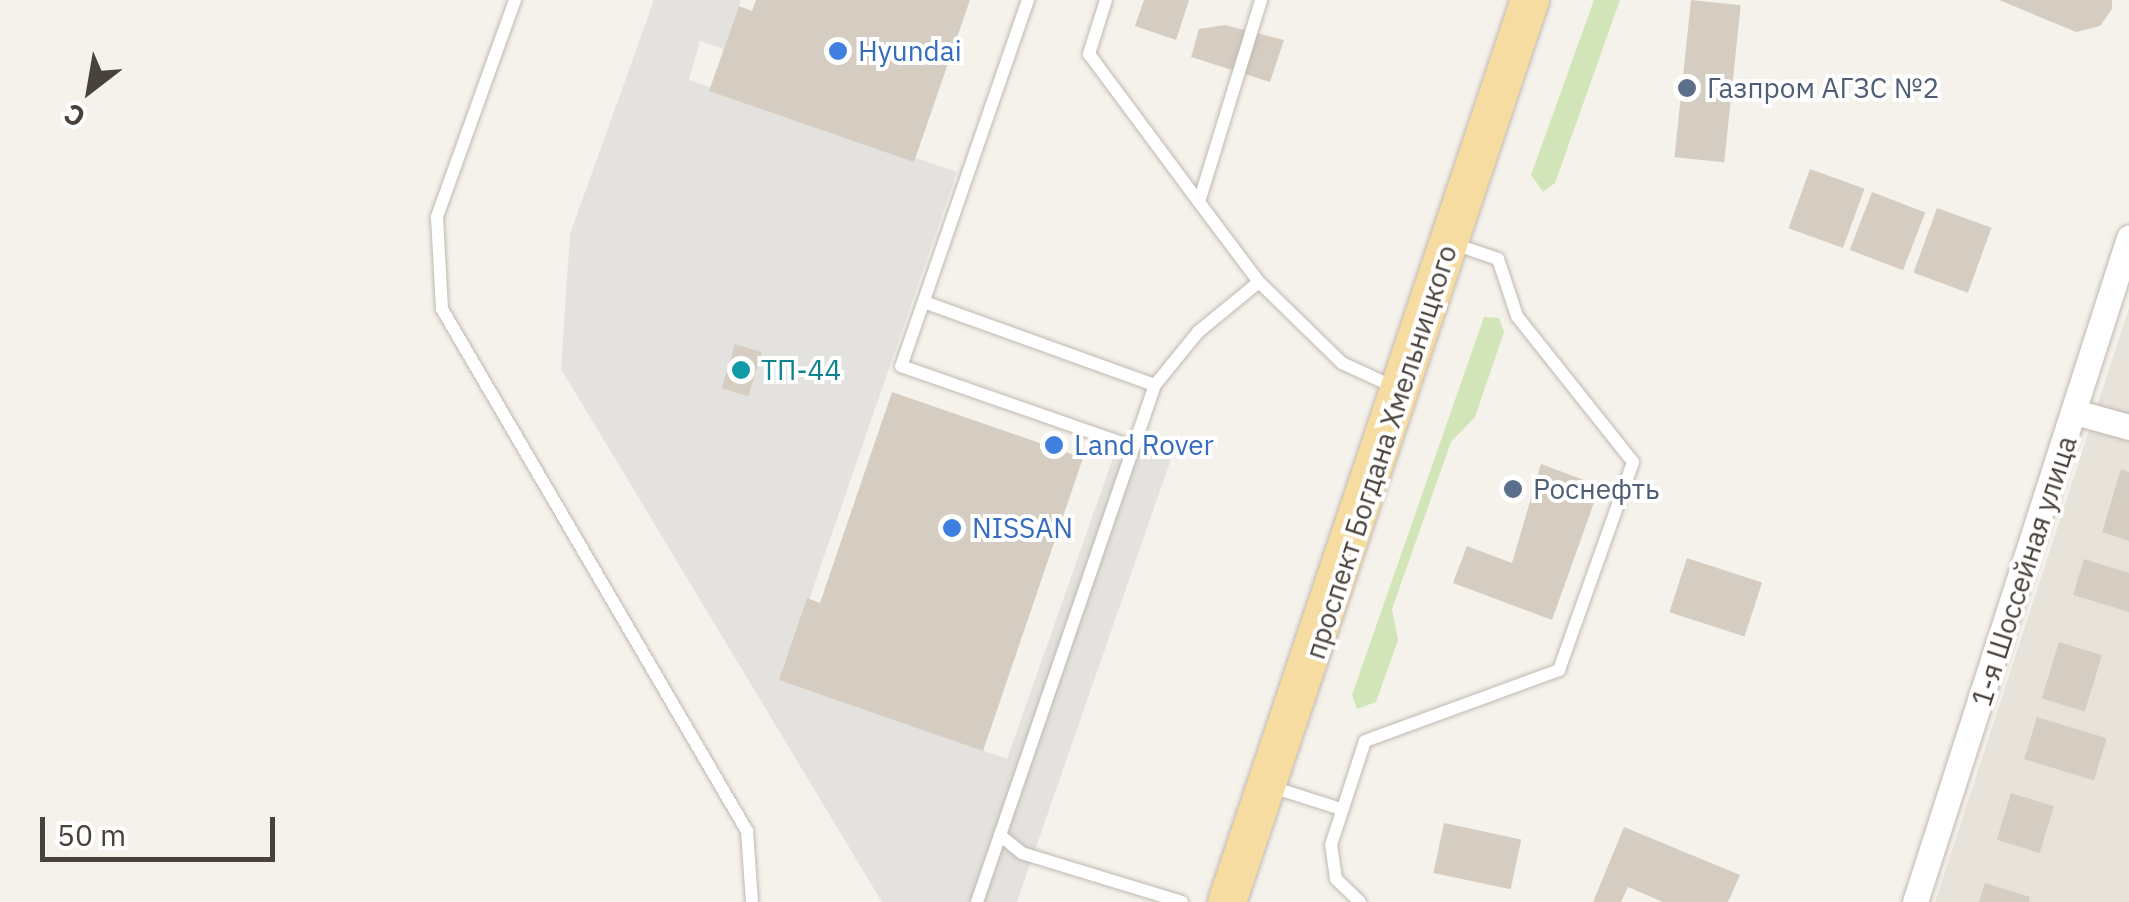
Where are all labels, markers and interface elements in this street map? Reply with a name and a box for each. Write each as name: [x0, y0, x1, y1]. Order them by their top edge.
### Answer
place label: Hyundai: [858, 34, 962, 68]
north arrow: [40, 40, 140, 140]
marker: Hyundai: [827, 40, 849, 62]
place label: Газпром АГЗС №2: [1707, 71, 1939, 105]
marker: Газпром АГЗС №2: [1676, 77, 1698, 99]
text: С: [57, 96, 92, 137]
street label: проспект Богдана Хмельницкого: [1298, 241, 1464, 663]
place label: ТП-44: [761, 353, 841, 387]
marker: ТП-44: [730, 359, 752, 381]
place label: Land Rover: [1074, 428, 1214, 462]
street label: 1-я Шоссейная улица: [1964, 432, 2084, 710]
marker: Land Rover: [1043, 434, 1065, 456]
place label: Роснефть: [1533, 472, 1659, 506]
marker: Роснефть: [1502, 478, 1524, 500]
place label: NISSAN: [972, 511, 1073, 545]
marker: NISSAN: [941, 517, 963, 539]
scale bar: [45, 797, 280, 859]
text: 50 m: [57, 815, 126, 854]

